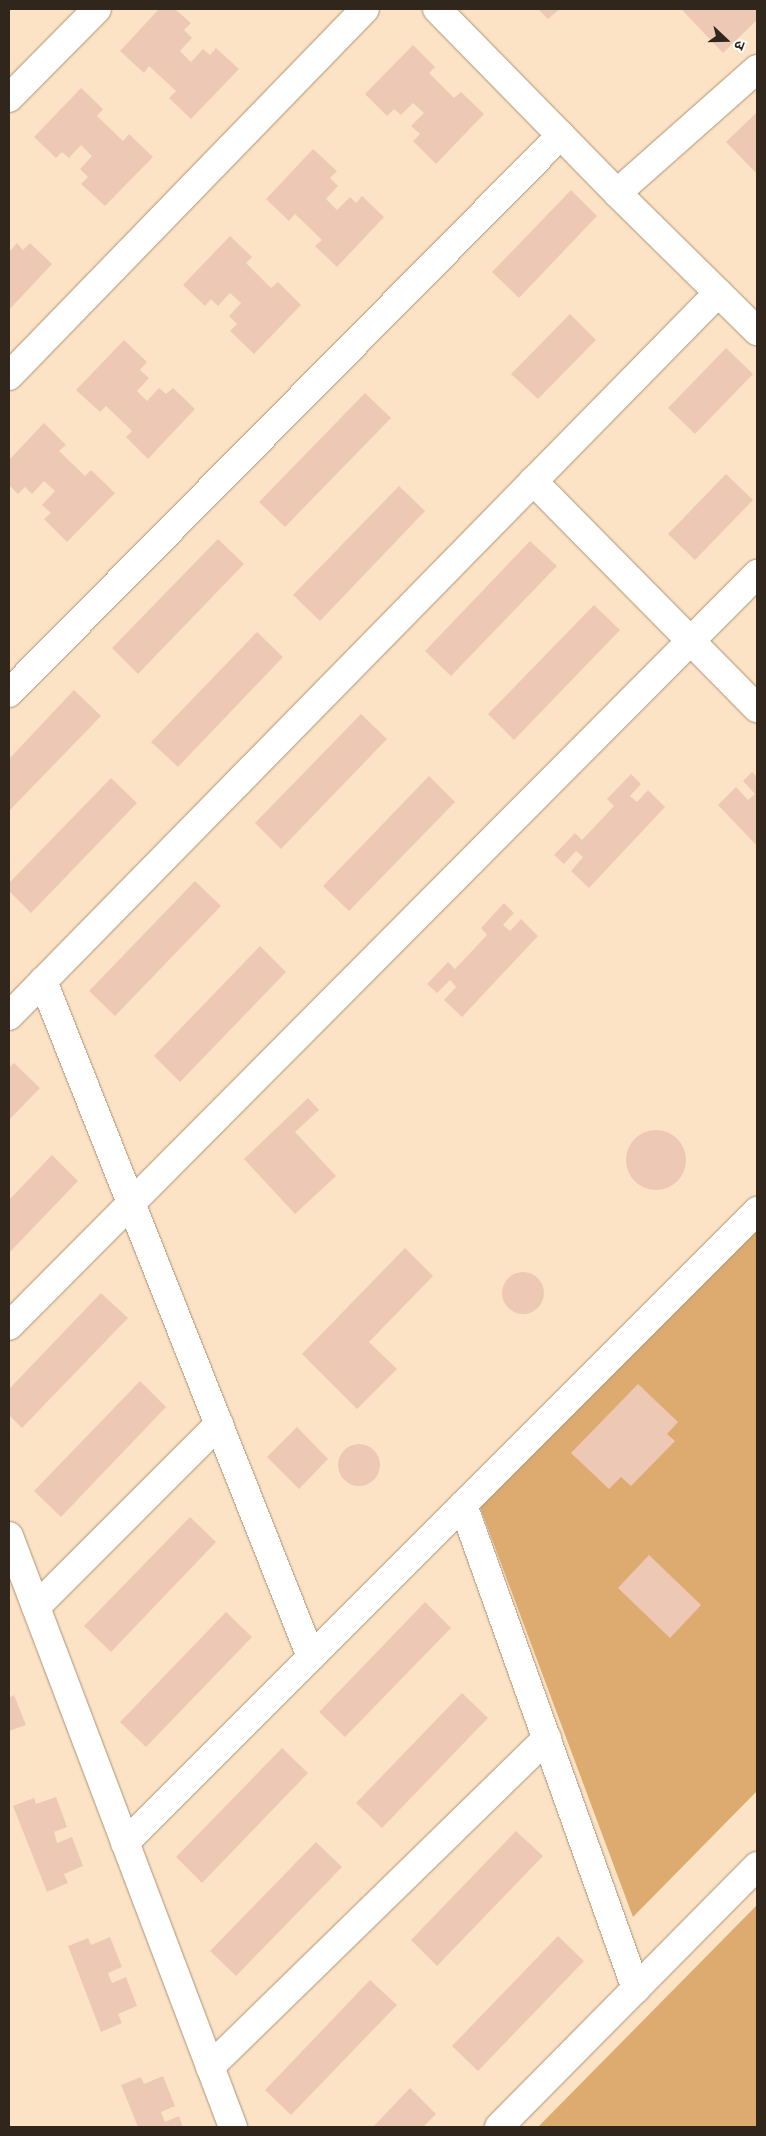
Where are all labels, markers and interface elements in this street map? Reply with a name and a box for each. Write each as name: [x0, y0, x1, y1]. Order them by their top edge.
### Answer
north arrow: [701, 15, 751, 65]
text: उ: [730, 38, 750, 52]

